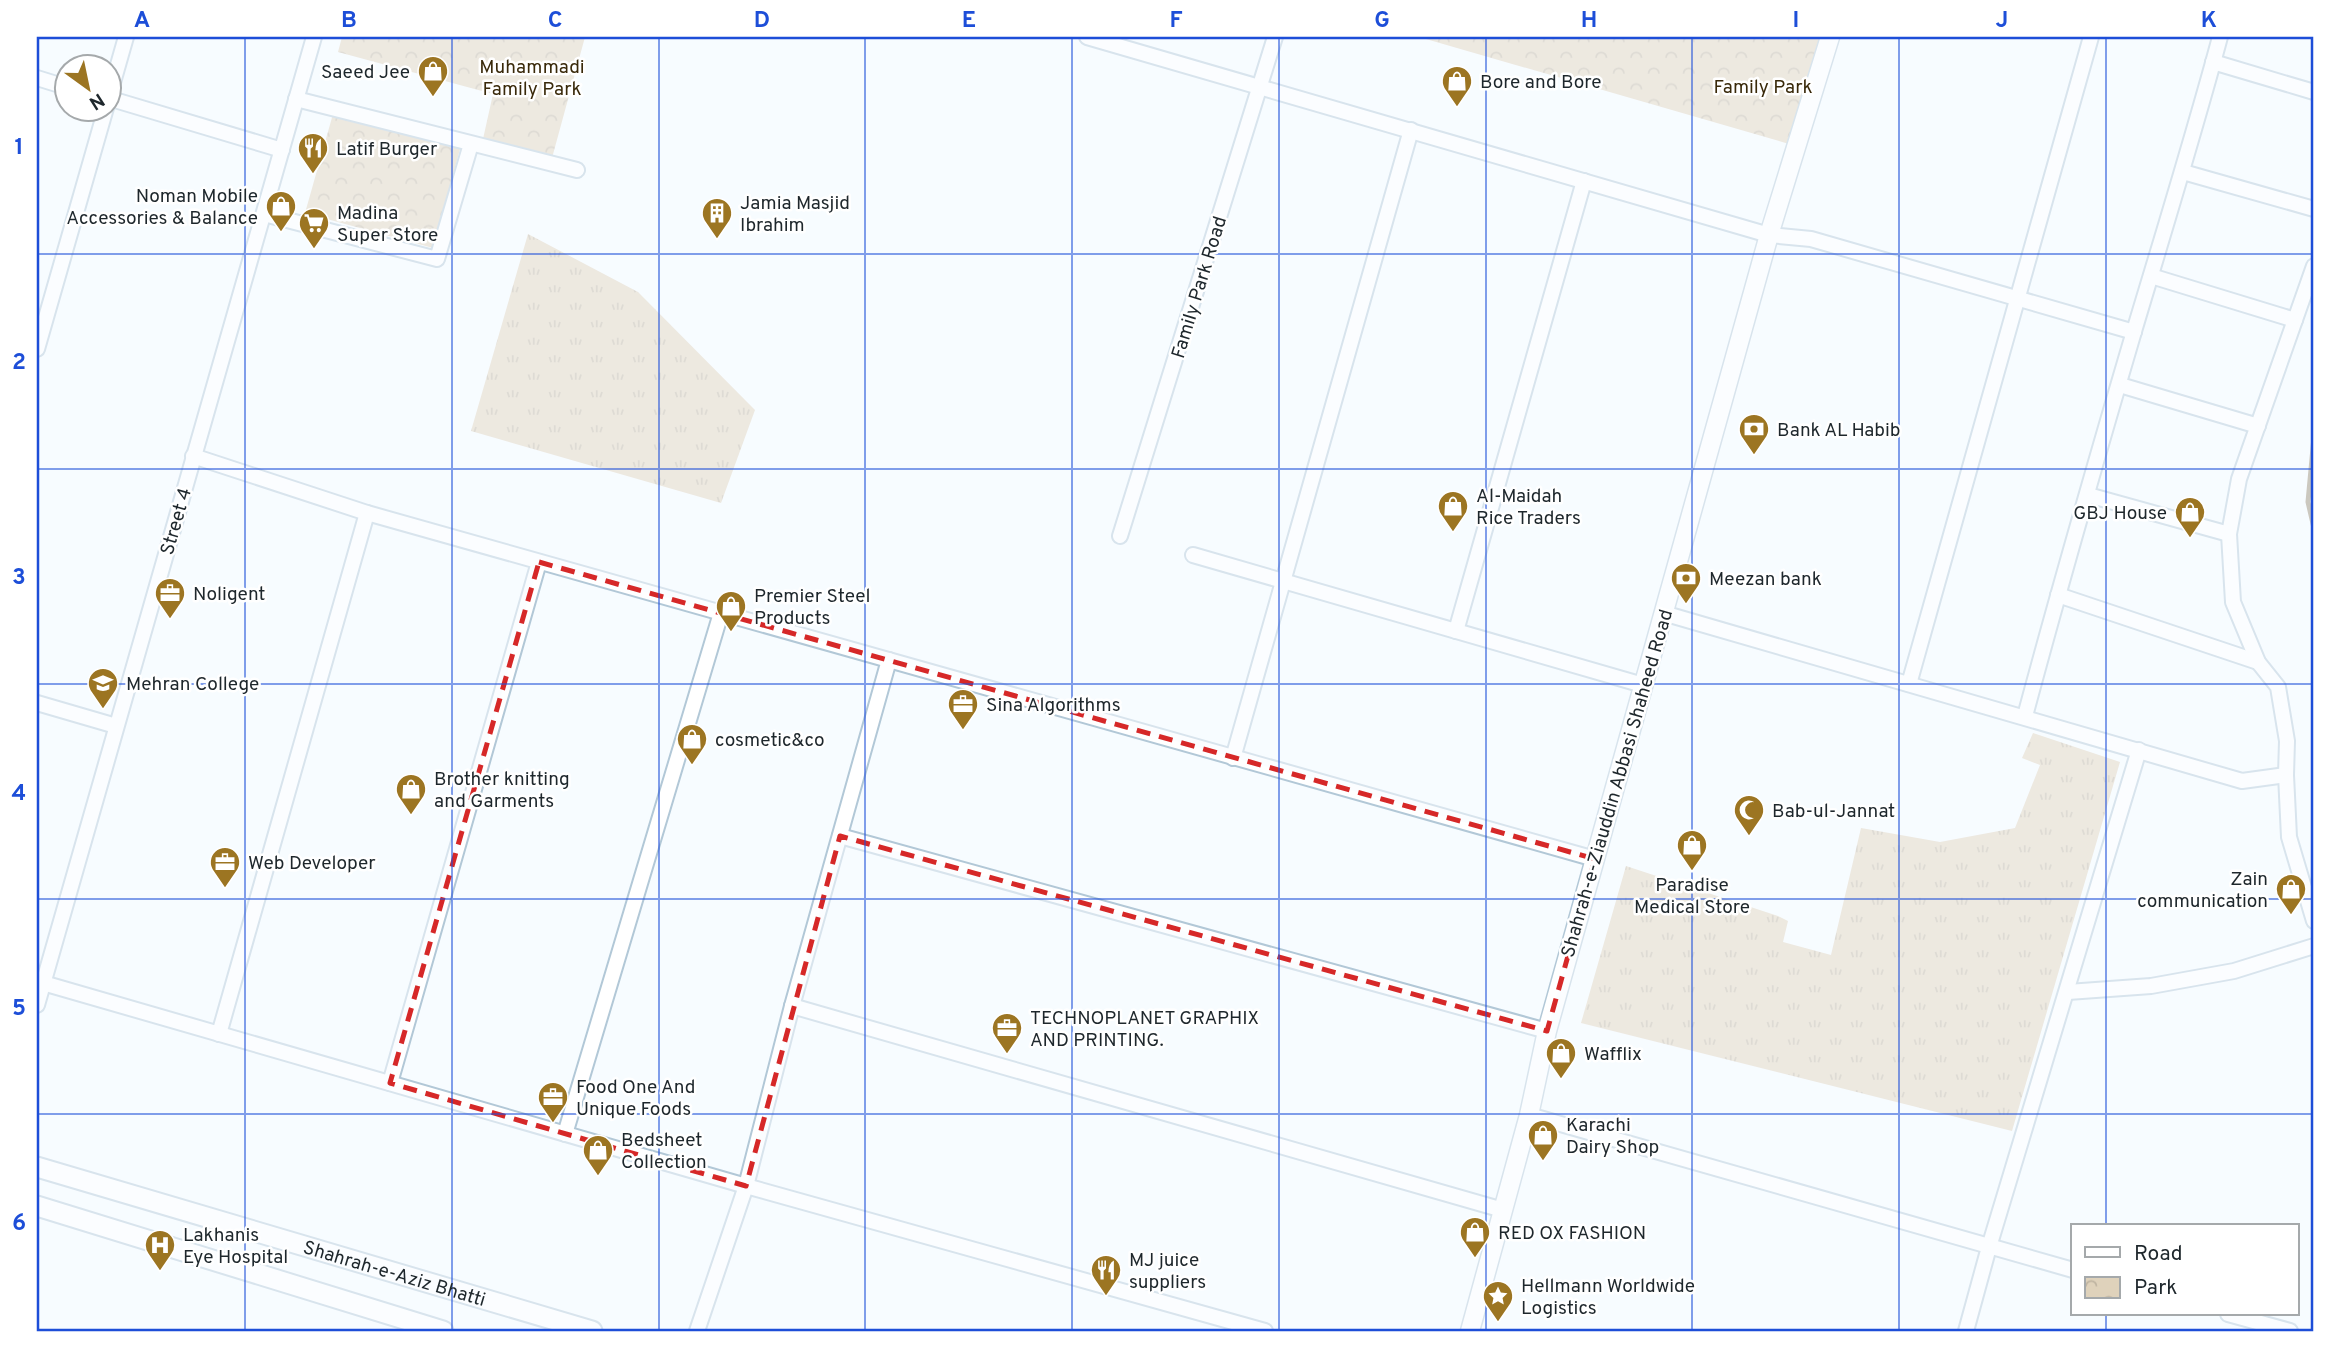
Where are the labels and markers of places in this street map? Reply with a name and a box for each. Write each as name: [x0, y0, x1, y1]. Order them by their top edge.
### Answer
shop icon: Saeed Jee: [416, 54, 450, 98]
place label: Saeed Jee: [321, 61, 410, 85]
shop icon: Bore and Bore: [1440, 64, 1474, 108]
place label: Bore and Bore: [1480, 71, 1601, 95]
restaurant icon: Latif Burger: [296, 131, 330, 175]
place label: Latif Burger: [336, 138, 438, 162]
place label: Noman Mobile Accessories & Balance: [66, 185, 258, 231]
shop icon: Noman Mobile Accessories & Balance: [264, 189, 298, 233]
place label: Jamia Masjid Ibrahim: [740, 192, 850, 238]
building icon: Jamia Masjid Ibrahim: [700, 196, 734, 240]
place label: Madina Super Store: [337, 202, 438, 248]
supermarket icon: Madina Super Store: [297, 206, 331, 250]
bank icon: Bank AL Habib: [1737, 412, 1771, 456]
place label: Bank AL Habib: [1777, 419, 1901, 443]
place label: Al-Maidah Rice Traders: [1476, 485, 1581, 531]
shop icon: Al-Maidah Rice Traders: [1436, 489, 1470, 533]
shop icon: GBJ House: [2173, 495, 2207, 539]
place label: GBJ House: [2073, 502, 2167, 526]
bank icon: Meezan bank: [1669, 561, 1703, 605]
place label: Meezan bank: [1709, 568, 1822, 592]
office icon: Noligent: [153, 576, 187, 620]
place label: Noligent: [193, 583, 266, 607]
place label: Premier Steel Products: [754, 585, 870, 631]
shop icon: Premier Steel Products: [714, 589, 748, 633]
school or university icon: Mehran College: [86, 666, 120, 710]
place label: Mehran College: [126, 673, 259, 697]
office icon: Sina Algorithms: [946, 687, 980, 731]
place label: Sina Algorithms: [986, 694, 1121, 718]
shop icon: cosmetic&co: [675, 722, 709, 766]
place label: cosmetic&co: [715, 729, 825, 753]
place label: Brother knitting and Garments: [434, 768, 570, 814]
shop icon: Brother knitting and Garments: [394, 772, 428, 816]
mosque icon: Bab-ul-Jannat: [1732, 793, 1766, 837]
place label: Bab-ul-Jannat: [1772, 800, 1895, 824]
shop icon: Paradise Medical Store: [1675, 828, 1709, 872]
office icon: Web Developer: [208, 845, 242, 889]
place label: Web Developer: [248, 852, 376, 876]
place label: Zain communication: [2137, 868, 2268, 914]
shop icon: Zain communication: [2274, 872, 2308, 916]
place label: Paradise Medical Store: [1634, 874, 1750, 920]
place label: TECHNOPLANET GRAPHIX AND PRINTING.: [1030, 1007, 1259, 1053]
office icon: TECHNOPLANET GRAPHIX AND PRINTING.: [990, 1011, 1024, 1055]
shop icon: Wafflix: [1544, 1036, 1578, 1080]
place label: Wafflix: [1584, 1043, 1642, 1067]
place label: Food One And Unique Foods: [576, 1076, 696, 1122]
office icon: Food One And Unique Foods: [536, 1080, 570, 1124]
place label: Karachi Dairy Shop: [1566, 1114, 1659, 1160]
shop icon: Karachi Dairy Shop: [1526, 1118, 1560, 1162]
place label: Bedsheet Collection: [621, 1129, 707, 1175]
shop icon: Bedsheet Collection: [581, 1133, 615, 1177]
shop icon: RED OX FASHION: [1458, 1215, 1492, 1259]
place label: RED OX FASHION: [1498, 1222, 1646, 1246]
place label: Lakhanis Eye Hospital: [183, 1224, 288, 1270]
hospital icon: Lakhanis Eye Hospital: [143, 1228, 177, 1272]
place label: MJ juice suppliers: [1129, 1249, 1206, 1295]
restaurant icon: MJ juice suppliers: [1089, 1253, 1123, 1297]
place label: Hellmann Worldwide Logistics: [1521, 1275, 1695, 1321]
place icon: Hellmann Worldwide Logistics: [1481, 1279, 1515, 1323]

